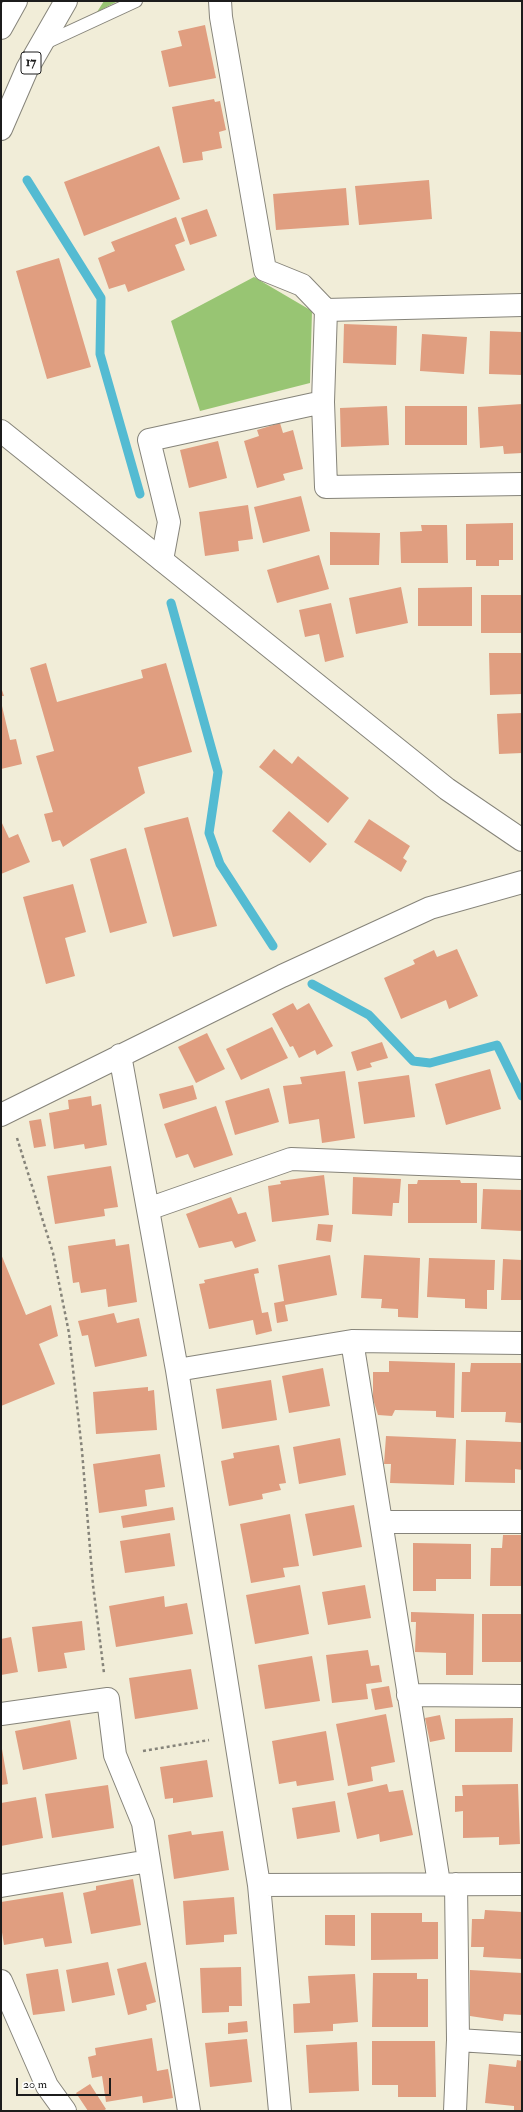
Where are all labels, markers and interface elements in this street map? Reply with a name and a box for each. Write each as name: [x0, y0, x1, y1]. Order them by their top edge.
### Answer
road number: 17: [21, 52, 41, 74]
scale bar: [18, 2070, 113, 2096]
text: 20 m: [23, 2077, 47, 2092]

